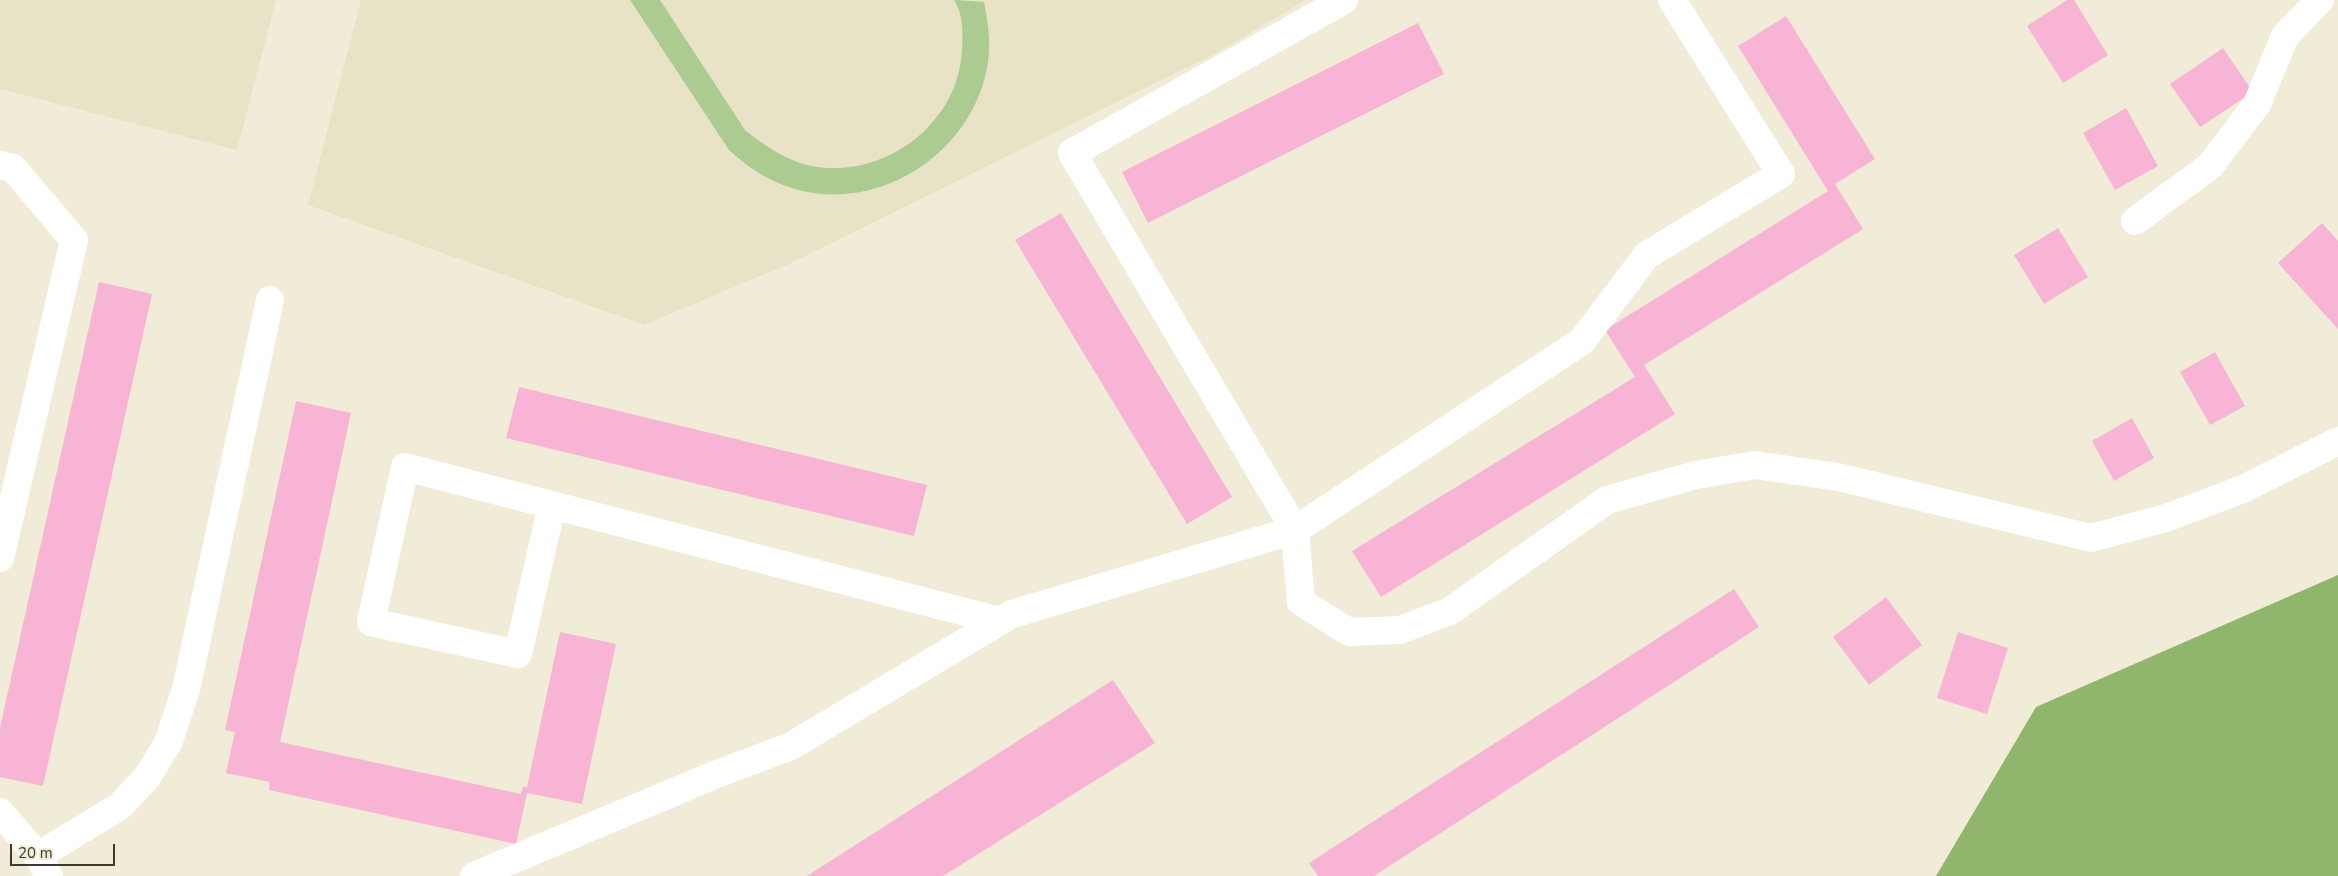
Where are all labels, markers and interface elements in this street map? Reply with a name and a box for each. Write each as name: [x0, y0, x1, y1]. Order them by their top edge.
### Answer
scale bar: [12, 834, 118, 866]
text: 20 m: [18, 843, 53, 863]

